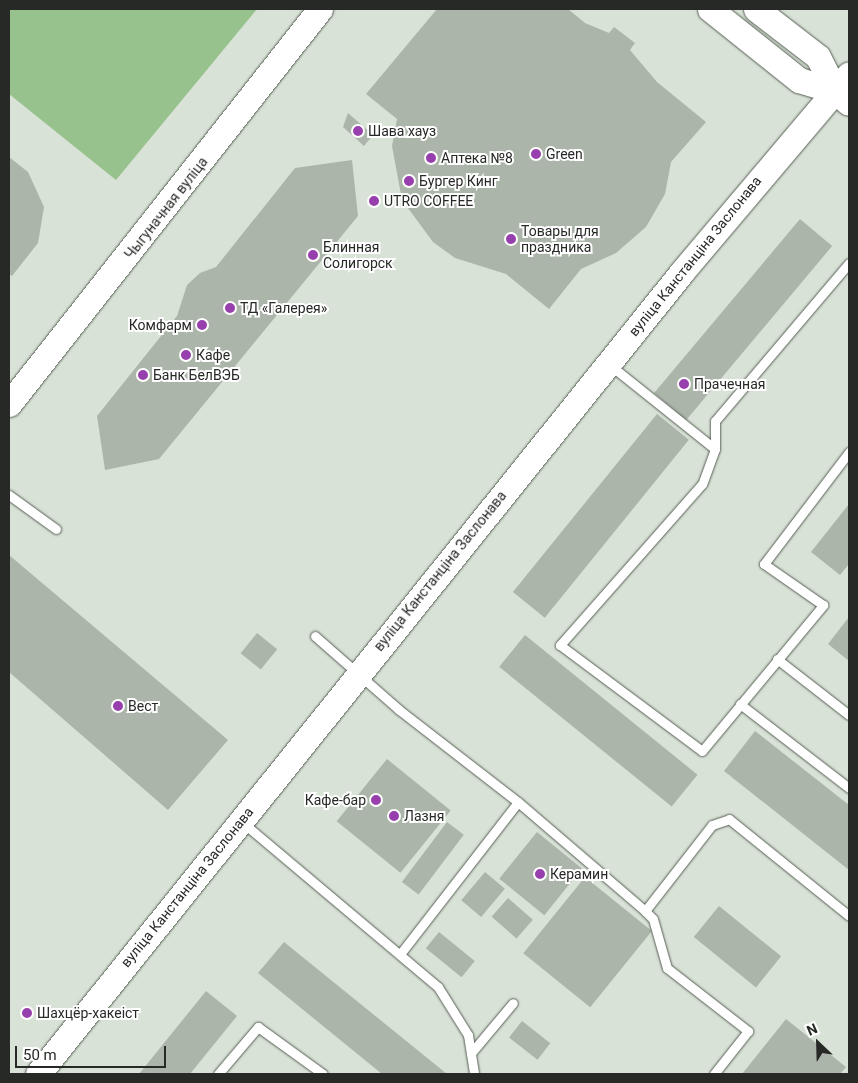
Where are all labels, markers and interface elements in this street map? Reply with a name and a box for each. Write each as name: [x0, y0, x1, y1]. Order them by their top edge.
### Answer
place label: Шава хауз: [368, 123, 436, 139]
marker: Шава хауз: [352, 125, 364, 137]
place label: Green: [546, 146, 583, 162]
marker: Green: [530, 148, 542, 160]
place label: Аптека №8: [441, 150, 513, 166]
marker: Аптека №8: [425, 152, 437, 164]
street label: Чыгуначная вуліца: [121, 154, 211, 262]
place label: Бургер Кинг: [419, 173, 498, 189]
street label: вуліца Канстанціна Заслонава: [625, 173, 765, 339]
marker: Бургер Кинг: [403, 175, 415, 187]
place label: UTRO COFFEE: [384, 193, 473, 209]
marker: UTRO COFFEE: [368, 195, 380, 207]
place label: Товары для праздника: [521, 223, 599, 256]
marker: Товары для праздника: [505, 233, 517, 245]
place label: Блинная Солигорск: [323, 239, 393, 272]
marker: Блинная Солигорск: [307, 249, 319, 261]
place label: ТД «Галерея»: [240, 300, 327, 316]
marker: ТД «Галерея»: [224, 302, 236, 314]
place label: Комфарм: [129, 317, 192, 333]
marker: Комфарм: [196, 319, 208, 331]
place label: Кафе: [196, 347, 230, 363]
marker: Кафе: [180, 349, 192, 361]
place label: Банк БелВЭБ: [153, 367, 240, 383]
marker: Банк БелВЭБ: [137, 369, 149, 381]
place label: Прачечная: [694, 376, 765, 392]
marker: Прачечная: [678, 378, 690, 390]
street label: вуліца Канстанціна Заслонава: [370, 488, 510, 654]
place label: Вест: [128, 698, 158, 714]
marker: Вест: [112, 700, 124, 712]
place label: Кафе-бар: [305, 792, 366, 808]
marker: Кафе-бар: [370, 794, 382, 806]
street label: вуліца Канстанціна Заслонава: [117, 804, 257, 970]
place label: Лазня: [404, 808, 444, 824]
marker: Лазня: [388, 810, 400, 822]
place label: Керамин: [550, 866, 608, 882]
marker: Керамин: [534, 868, 546, 880]
place label: Шахцёр-хакеіст: [37, 1005, 139, 1021]
marker: Шахцёр-хакеіст: [21, 1007, 33, 1019]
north arrow: [793, 1018, 843, 1068]
text: N: [804, 1020, 820, 1039]
scale bar: [18, 1036, 169, 1068]
text: 50 m: [23, 1046, 57, 1064]

